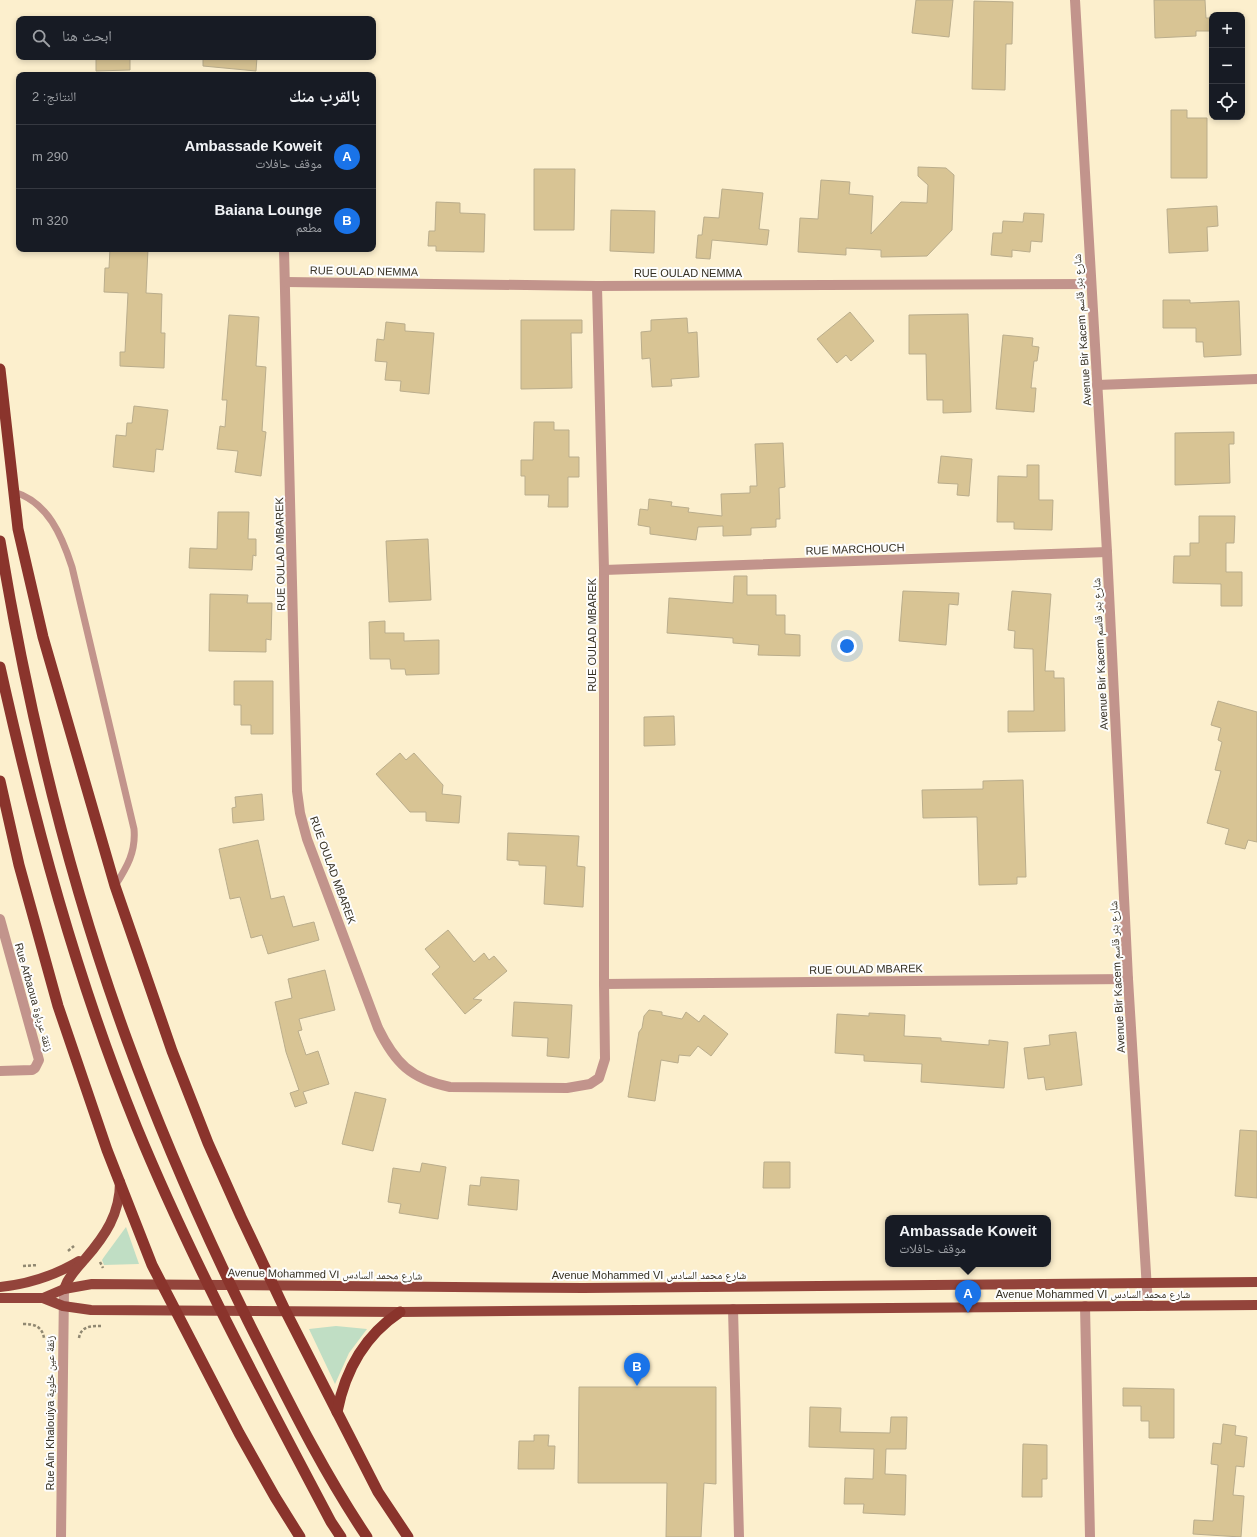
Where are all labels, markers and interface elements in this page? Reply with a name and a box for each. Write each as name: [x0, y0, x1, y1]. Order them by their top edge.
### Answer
map controls: [1209, 12, 1245, 120]
button: +: [1209, 12, 1245, 48]
search box: [16, 16, 376, 60]
icon: search: [30, 27, 52, 49]
text: ابحث هنا: [62, 27, 112, 44]
button: −: [1209, 48, 1245, 84]
button: locate: [1209, 84, 1245, 120]
text: بالقرب منك: [289, 87, 360, 106]
text: النتائج: 2: [32, 89, 76, 104]
text: Ambassade Koweit: [184, 137, 322, 154]
text: 290 m: [32, 149, 68, 164]
text: A: [342, 149, 352, 164]
text: موقف حافلات: [255, 156, 322, 171]
text: Baiana Lounge: [214, 201, 322, 218]
text: 320 m: [32, 213, 68, 228]
text: B: [342, 213, 352, 228]
text: مطعم: [296, 220, 322, 235]
street label: Avenue Bir Kacem شارع بئر قاسم: [1071, 254, 1095, 406]
street label: RUE OULAD NEMMA: [310, 264, 419, 278]
street label: RUE OULAD NEMMA: [634, 267, 743, 279]
street label: RUE OULAD MBAREK: [273, 496, 287, 611]
street label: RUE MARCHOUCH: [805, 541, 905, 557]
street label: RUE OULAD MBAREK: [586, 577, 598, 692]
street label: Avenue Bir Kacem شارع بئر قاسم: [1090, 578, 1112, 730]
your location: [837, 636, 857, 656]
street label: RUE OULAD MBAREK: [308, 815, 358, 926]
street label: Avenue Bir Kacem شارع بئر قاسم: [1107, 901, 1129, 1053]
street label: Rue Arbaoua زنقة عرباوة: [12, 941, 55, 1053]
street label: RUE OULAD MBAREK: [809, 962, 924, 976]
popup: [885, 1215, 1051, 1267]
text: Ambassade Koweit: [899, 1222, 1037, 1239]
text: موقف حافلات: [899, 1241, 966, 1256]
street label: Avenue Mohammed VI شارع محمد السادس: [228, 1266, 422, 1283]
street label: Avenue Mohammed VI شارع محمد السادس: [552, 1269, 746, 1282]
pin: A: [955, 1280, 981, 1313]
street label: Avenue Mohammed VI شارع محمد السادس: [996, 1288, 1190, 1301]
street label: Rue Ain Khalouiya زنقة عين خلوية: [44, 1335, 57, 1491]
pin: B: [624, 1353, 650, 1386]

